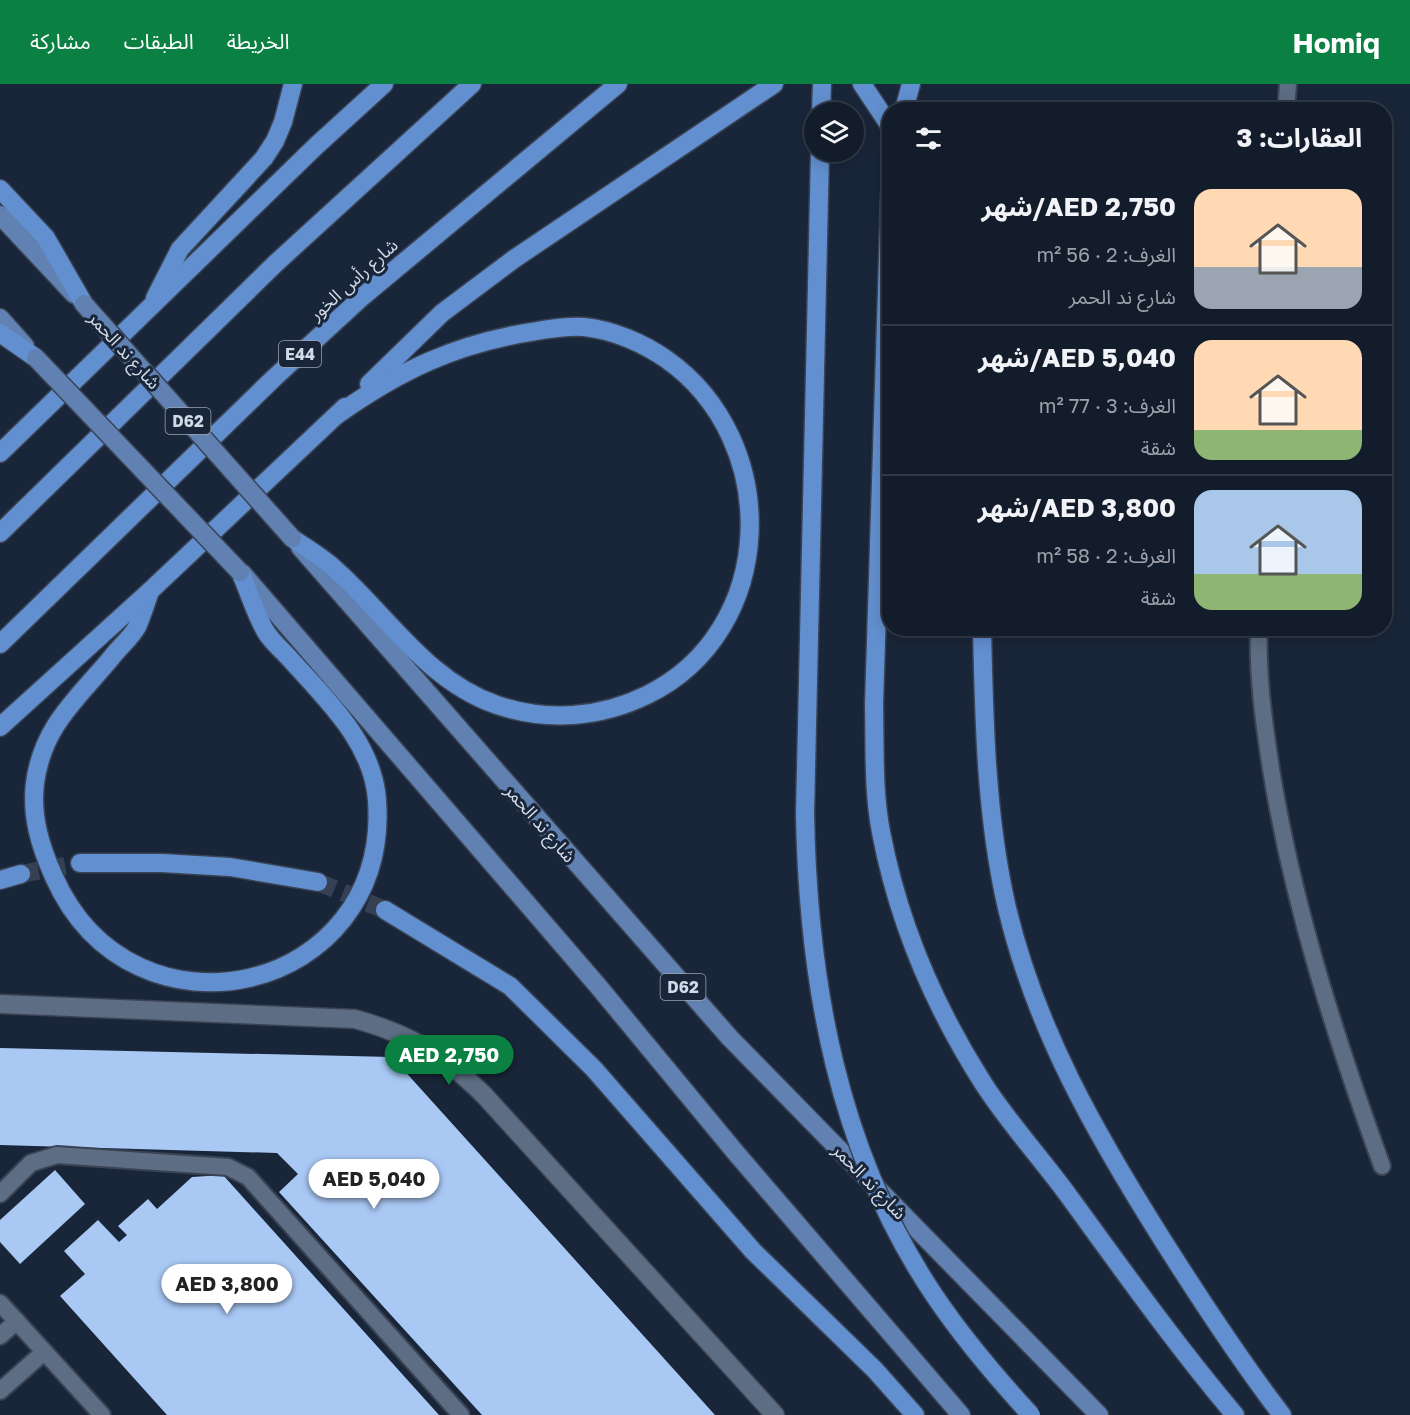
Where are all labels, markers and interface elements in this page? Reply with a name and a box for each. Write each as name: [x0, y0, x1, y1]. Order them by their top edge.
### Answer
text: Homiq: [1293, 26, 1380, 59]
text: مشاركة: [30, 28, 91, 54]
text: الطبقات: [124, 28, 194, 54]
text: الخريطة: [227, 28, 290, 54]
map controls: [804, 102, 864, 162]
button: layers: [804, 102, 864, 162]
icon: filters: [912, 122, 945, 155]
text: العقارات: 3: [1236, 122, 1362, 153]
text: AED 2,750/شهر: [981, 191, 1176, 222]
icon: home: [1242, 213, 1314, 285]
street label: شارع رأس الخور: [303, 233, 405, 328]
text: الغرف: 2 · 56 m²: [1036, 242, 1176, 266]
text: شارع ند الحمر: [1069, 284, 1176, 308]
street label: شارع ند الحمر: [81, 306, 165, 396]
road number: E44: [279, 341, 321, 367]
text: AED 5,040/شهر: [978, 342, 1176, 373]
icon: home: [1242, 364, 1314, 436]
text: الغرف: 3 · 77 m²: [1039, 393, 1176, 417]
road number: D62: [166, 408, 210, 434]
text: شقة: [1141, 435, 1176, 459]
text: AED 3,800/شهر: [978, 492, 1176, 523]
icon: home: [1242, 514, 1314, 586]
text: الغرف: 2 · 58 m²: [1036, 543, 1176, 567]
text: شقة: [1141, 585, 1176, 609]
street label: شارع ند الحمر: [497, 779, 581, 869]
road number: D62: [660, 974, 706, 1000]
pin: AED 2,750: [380, 1035, 518, 1086]
text: AED 2,750: [399, 1042, 499, 1066]
street label: شارع ند الحمر: [825, 1138, 911, 1226]
pin: AED 5,040: [305, 1159, 443, 1210]
text: AED 5,040: [322, 1166, 426, 1190]
pin: AED 3,800: [158, 1264, 296, 1315]
text: AED 3,800: [175, 1271, 279, 1295]

